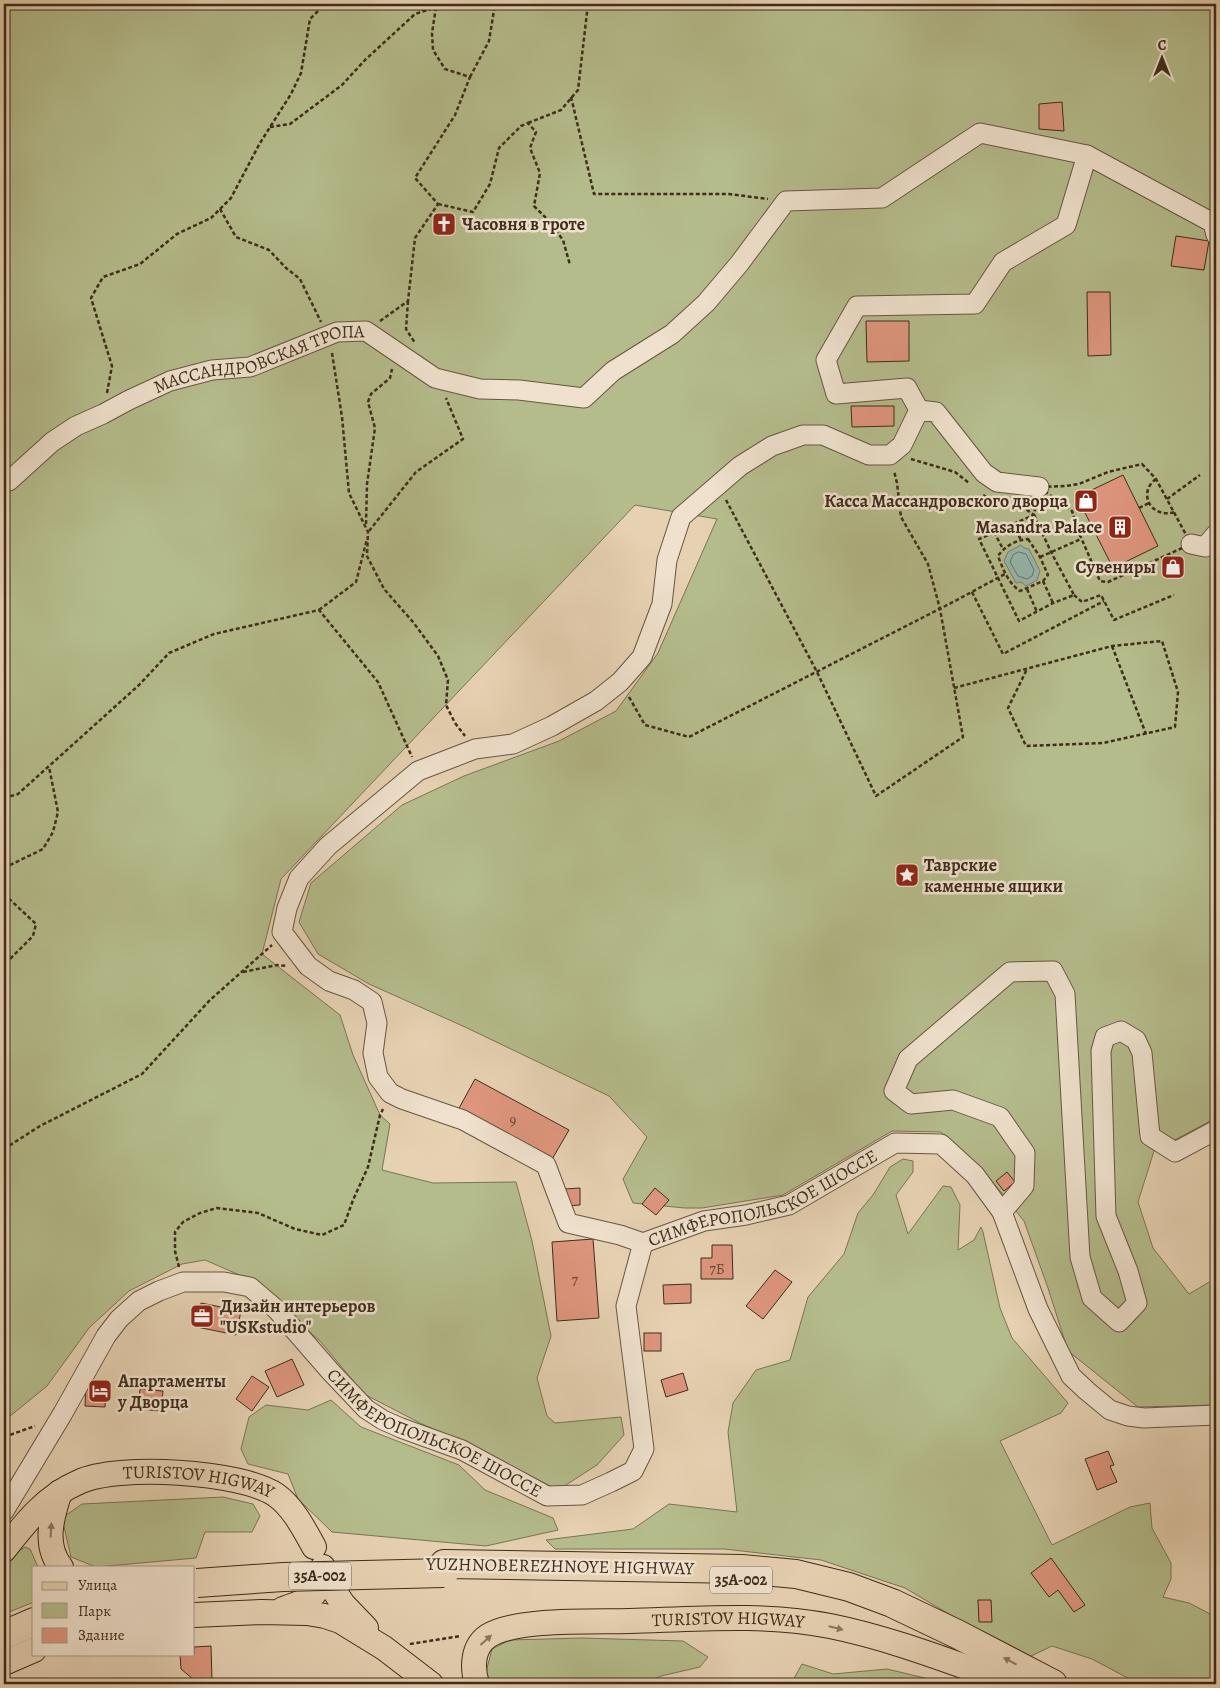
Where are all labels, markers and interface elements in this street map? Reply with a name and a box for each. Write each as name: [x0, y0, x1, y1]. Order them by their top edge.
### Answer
north arrow: [1138, 32, 1188, 82]
text: С: [1158, 36, 1167, 55]
church icon: Часовня в гроте: [431, 211, 457, 237]
place label: Часовня в гроте: [462, 212, 585, 236]
street label: МАССАНДРОВСКАЯ ТРОПА: [150, 319, 365, 399]
shop icon: Касса Массандровского дворца: [1073, 488, 1099, 514]
place label: Касса Массандровского дворца: [824, 489, 1068, 513]
building icon: Masandra Palace: [1107, 514, 1133, 540]
place label: Masandra Palace: [976, 515, 1102, 539]
shop icon: Сувениры: [1160, 554, 1186, 580]
place label: Сувениры: [1076, 555, 1156, 579]
place label: Таврские каменные ящики: [924, 853, 1063, 898]
place icon: Таврские каменные ящики: [894, 862, 920, 888]
house number: 9: [510, 1110, 517, 1130]
street label: СИМФЕРОПОЛЬСКОЕ ШОССЕ: [645, 1144, 882, 1252]
house number: 7Б: [709, 1259, 725, 1279]
house number: 7: [572, 1270, 579, 1290]
place label: Дизайн интерьеров "USKstudio": [220, 1294, 375, 1339]
office icon: Дизайн интерьеров "USKstudio": [189, 1303, 215, 1329]
street label: СИМФЕРОПОЛЬСКОЕ ШОССЕ: [322, 1363, 546, 1503]
place label: Апартаменты у Дворца: [117, 1369, 226, 1414]
hotel icon: Апартаменты у Дворца: [87, 1378, 113, 1404]
street label: TURISTOV HIGWAY: [122, 1460, 280, 1504]
one-way arrow: [48, 1522, 56, 1538]
street label: YUZHNOBEREZHNOYE HIGHWAY: [425, 1552, 696, 1580]
road number: 35А-002: [289, 1562, 351, 1590]
legend: [32, 1566, 195, 1656]
road number: 35А-002: [710, 1566, 772, 1594]
text: Улица: [78, 1575, 117, 1595]
text: Парк: [78, 1601, 111, 1621]
street label: TURISTOV HIGWAY: [651, 1606, 807, 1634]
one-way arrow: [829, 1624, 844, 1632]
text: Здание: [78, 1625, 125, 1645]
one-way arrow: [480, 1635, 492, 1646]
one-way arrow: [1003, 1657, 1017, 1666]

